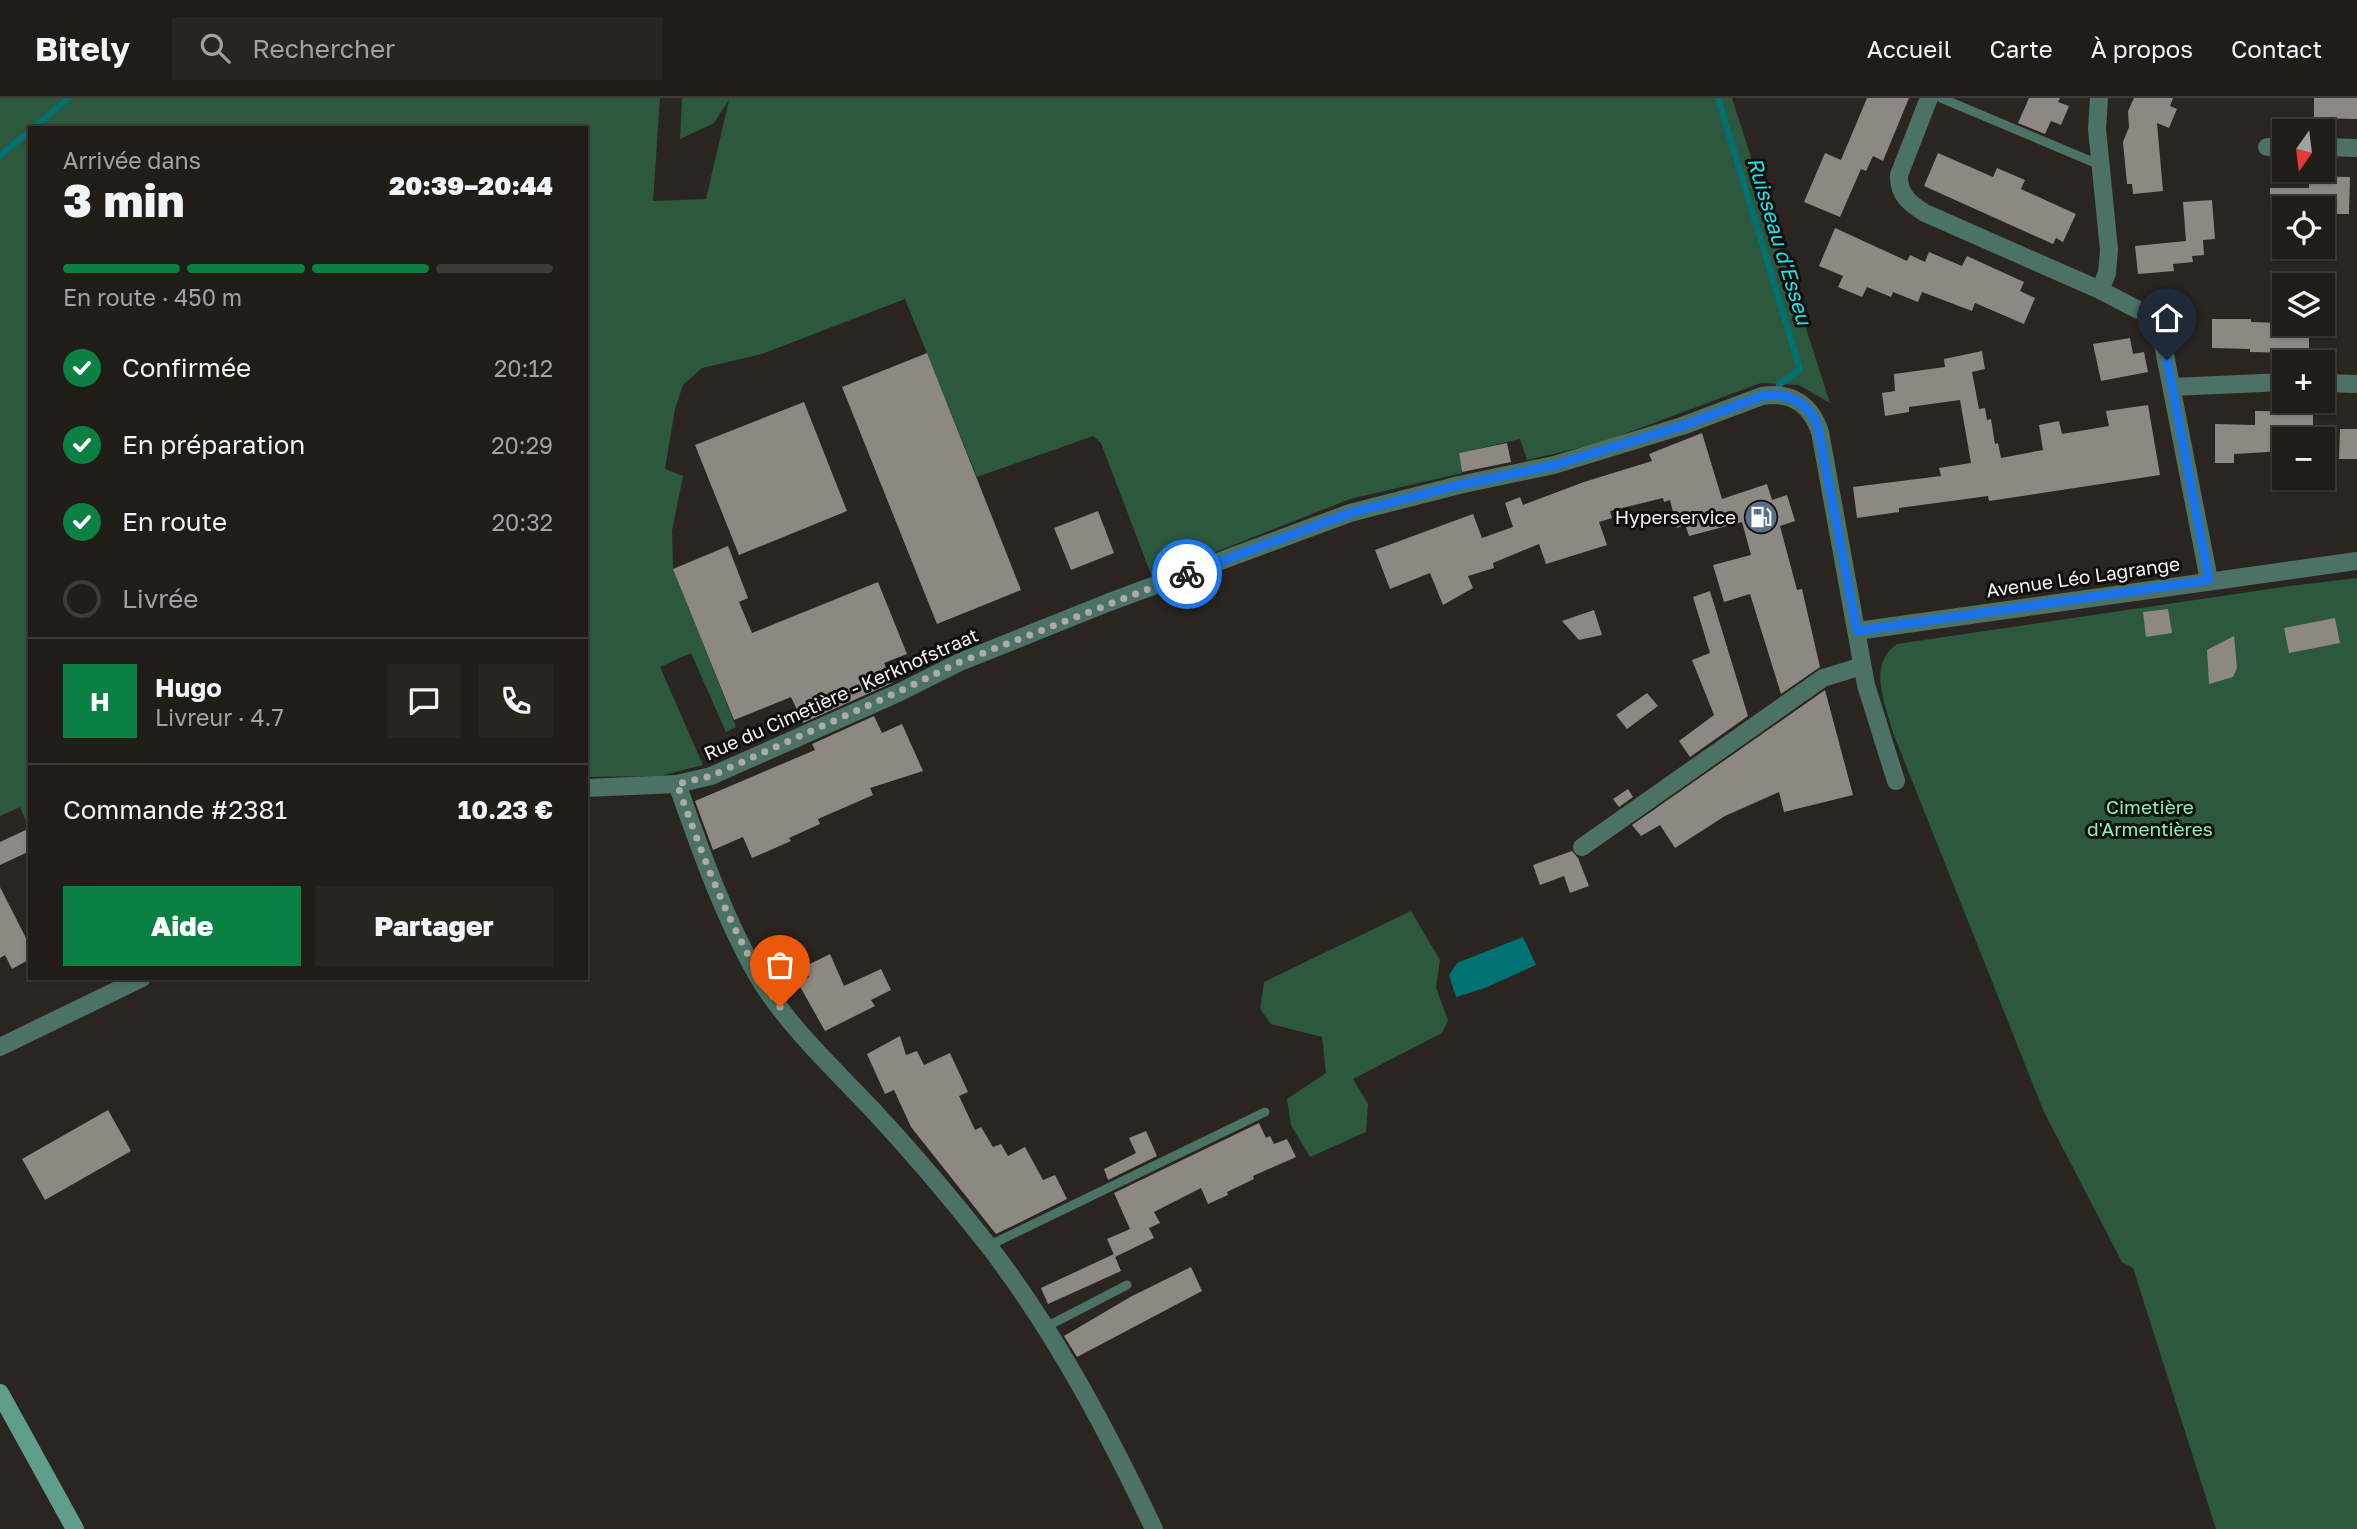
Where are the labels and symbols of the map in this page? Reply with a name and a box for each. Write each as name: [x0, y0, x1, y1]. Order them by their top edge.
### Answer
north arrow: [2272, 119, 2334, 182]
water label: Ruisseau d'Esseu: [1742, 154, 1818, 329]
pin: [2137, 288, 2197, 360]
fuel station icon: Hyperservice: [1742, 498, 1780, 536]
place label: Hyperservice: [1615, 505, 1736, 528]
courier: [1152, 539, 1222, 609]
street label: Avenue Léo Lagrange: [1985, 552, 2181, 601]
street label: Rue du Cimetière - Kerkhofstraat: [700, 622, 981, 765]
park label: Cimetière d'Armentières: [2087, 795, 2213, 840]
pin: [750, 935, 810, 1007]

